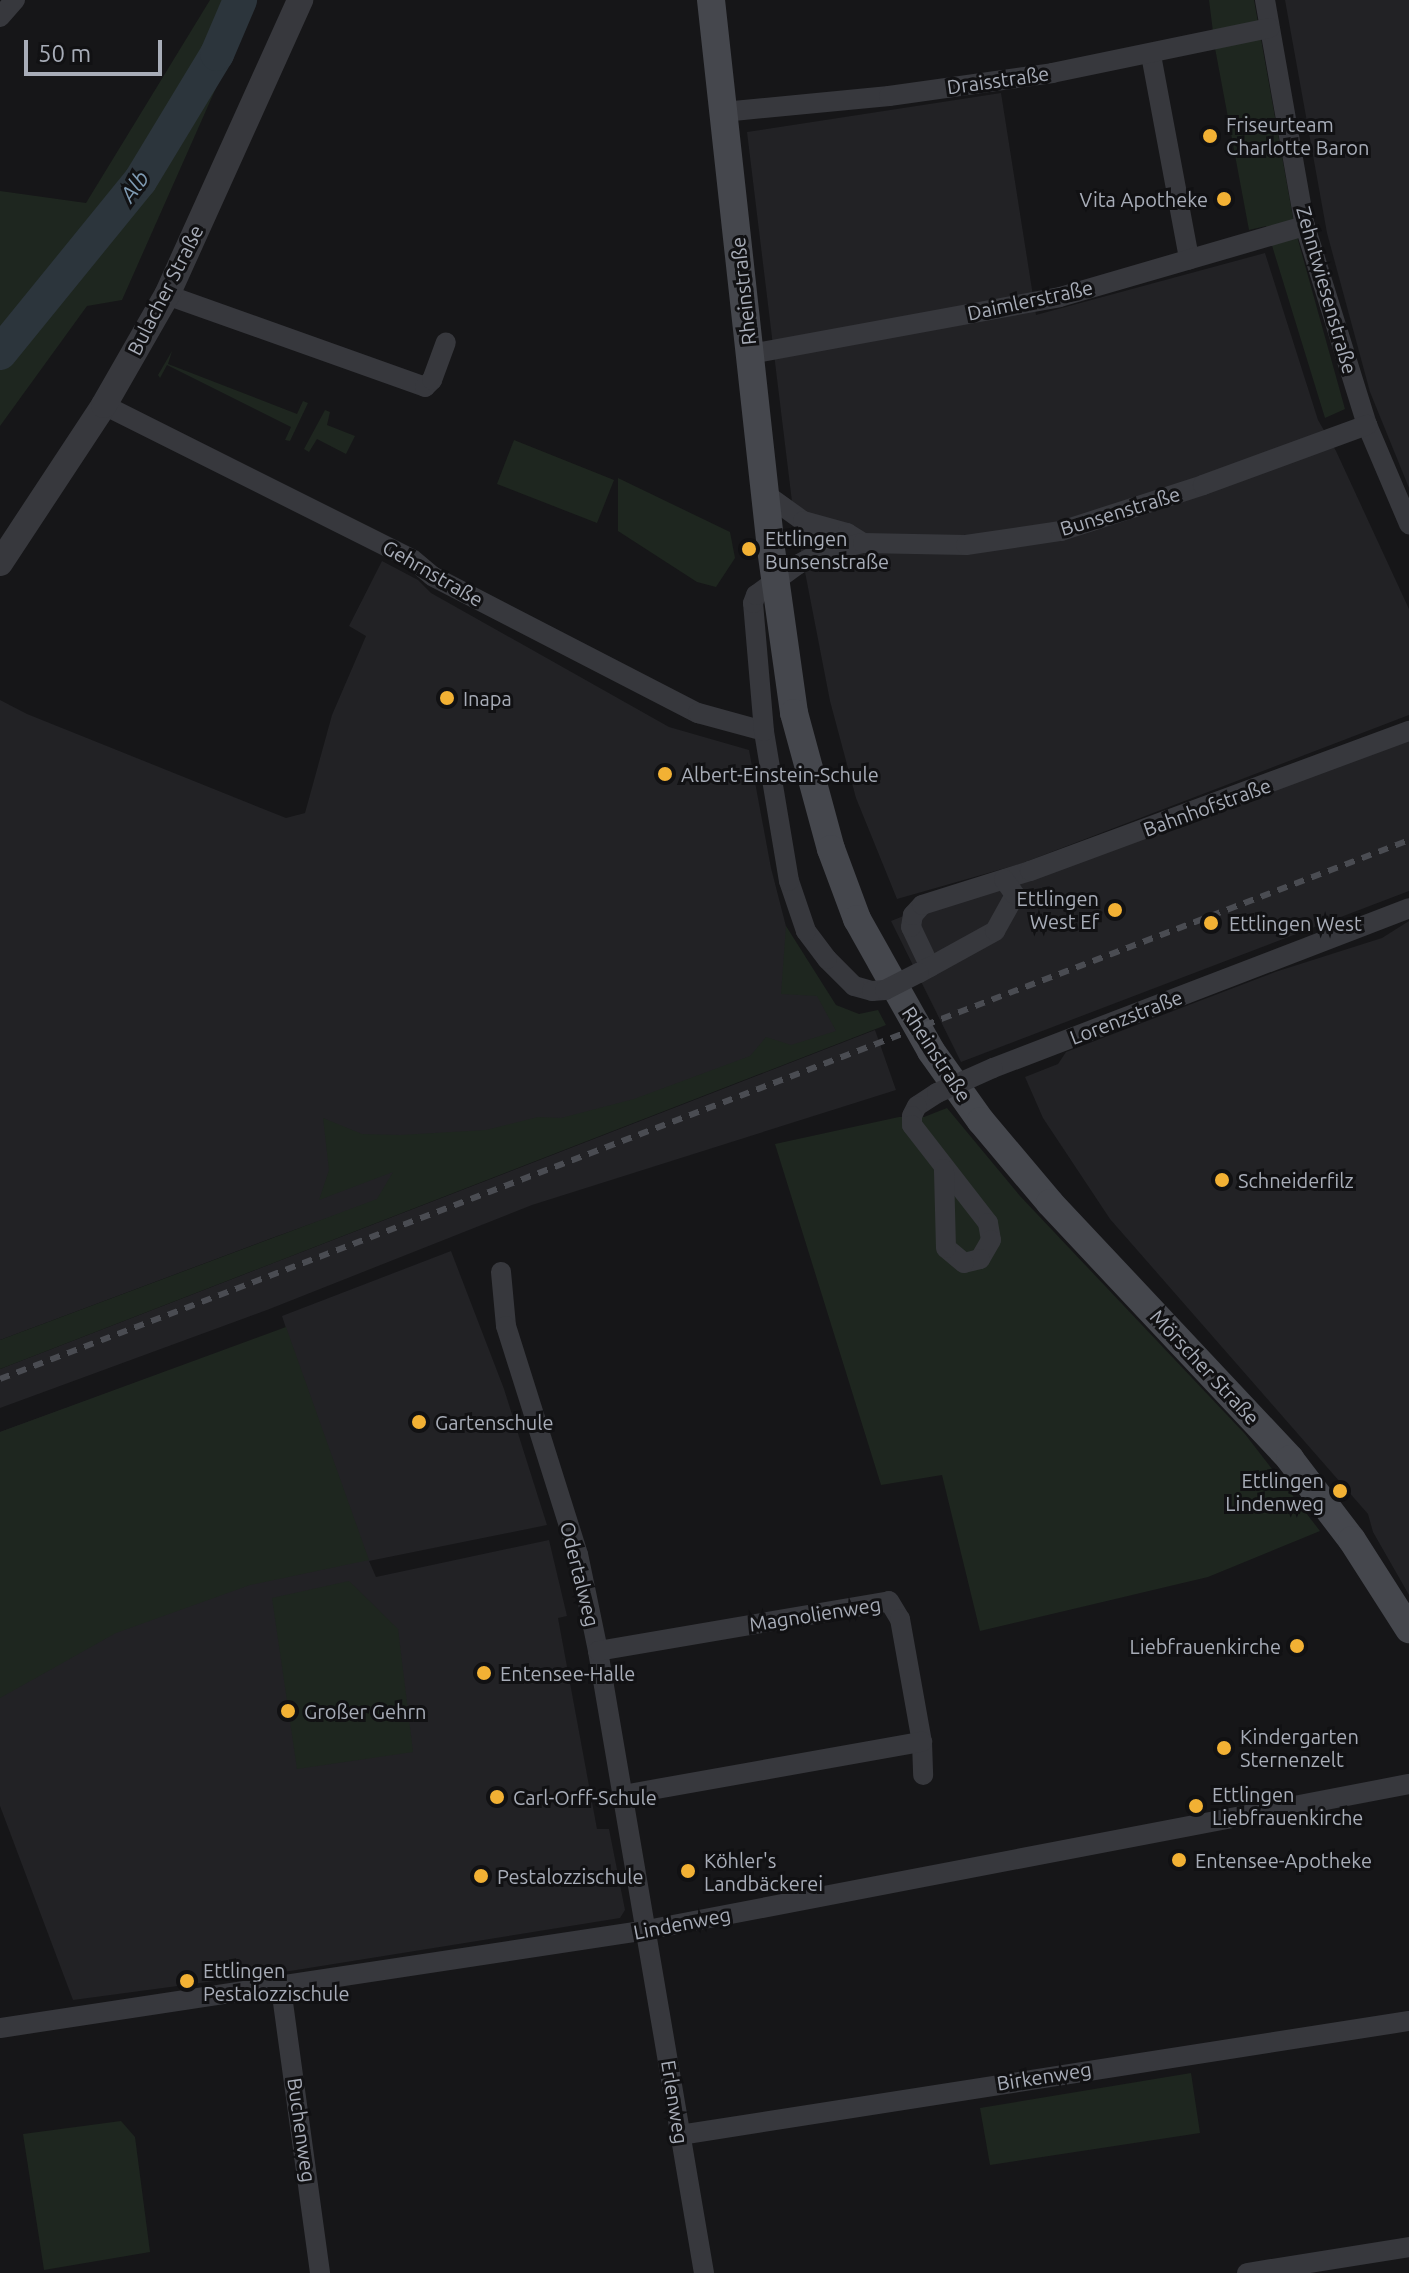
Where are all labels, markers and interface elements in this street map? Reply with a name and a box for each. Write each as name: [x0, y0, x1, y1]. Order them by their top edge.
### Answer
scale bar: [28, 24, 166, 74]
text: 50 m: [38, 40, 91, 67]
street label: Draisstraße: [945, 61, 1051, 99]
place label: Friseurteam Charlotte Baron: [1226, 112, 1369, 159]
marker: Friseurteam Charlotte Baron: [1201, 127, 1219, 145]
water label: Alb: [114, 165, 154, 207]
place label: Vita Apotheke: [1080, 187, 1208, 211]
marker: Vita Apotheke: [1215, 190, 1233, 208]
street label: Zehntwiesenstraße: [1292, 203, 1362, 377]
street label: Bulacher Straße: [122, 221, 208, 359]
street label: Rheinstraße: [725, 236, 761, 346]
street label: Daimlerstraße: [965, 275, 1095, 325]
street label: Bunsenstraße: [1057, 481, 1183, 541]
place label: Ettlingen Bunsenstraße: [765, 526, 889, 573]
street label: Gehrnstraße: [378, 535, 488, 611]
marker: Ettlingen Bunsenstraße: [740, 540, 758, 558]
place label: Inapa: [463, 686, 512, 710]
marker: Inapa: [438, 689, 456, 707]
place label: Albert-Einstein-Schule: [681, 762, 879, 786]
marker: Albert-Einstein-Schule: [656, 765, 674, 783]
street label: Bahnhofstraße: [1140, 773, 1274, 841]
place label: Ettlingen West Ef: [1017, 886, 1099, 933]
marker: Ettlingen West Ef: [1106, 901, 1124, 919]
place label: Ettlingen West: [1229, 911, 1362, 935]
marker: Ettlingen West: [1200, 912, 1222, 934]
street label: Lorenzstraße: [1066, 985, 1186, 1049]
street label: Rheinstraße: [897, 1002, 977, 1106]
place label: Schneiderfilz: [1238, 1168, 1354, 1192]
marker: Schneiderfilz: [1213, 1171, 1231, 1189]
street label: Mörscher Straße: [1146, 1304, 1264, 1430]
place label: Gartenschule: [435, 1410, 553, 1434]
marker: Gartenschule: [410, 1413, 428, 1431]
place label: Ettlingen Lindenweg: [1225, 1468, 1324, 1515]
marker: Ettlingen Lindenweg: [1331, 1482, 1349, 1500]
street label: Odertalweg: [555, 1519, 605, 1629]
street label: Magnolienweg: [748, 1592, 882, 1636]
place label: Liebfrauenkirche: [1130, 1634, 1281, 1658]
marker: Liebfrauenkirche: [1288, 1637, 1306, 1655]
place label: Entensee-Halle: [500, 1661, 635, 1685]
marker: Entensee-Halle: [475, 1664, 493, 1682]
place label: Großer Gehrn: [304, 1699, 426, 1723]
marker: Großer Gehrn: [279, 1702, 297, 1720]
place label: Kindergarten Sternenzelt: [1240, 1724, 1359, 1771]
marker: Kindergarten Sternenzelt: [1215, 1739, 1233, 1757]
place label: Ettlingen Liebfrauenkirche: [1212, 1782, 1363, 1829]
place label: Carl-Orff-Schule: [513, 1785, 657, 1809]
marker: Carl-Orff-Schule: [488, 1788, 506, 1806]
marker: Ettlingen Liebfrauenkirche: [1187, 1797, 1205, 1815]
place label: Köhler's Landbäckerei: [704, 1848, 823, 1895]
place label: Entensee-Apotheke: [1195, 1848, 1372, 1872]
marker: Entensee-Apotheke: [1170, 1851, 1188, 1869]
marker: Köhler's Landbäckerei: [679, 1862, 697, 1880]
place label: Pestalozzischule: [497, 1864, 643, 1888]
marker: Pestalozzischule: [472, 1867, 490, 1885]
street label: Lindenweg: [631, 1902, 733, 1944]
place label: Ettlingen Pestalozzischule: [203, 1958, 349, 2005]
marker: Ettlingen Pestalozzischule: [178, 1972, 196, 1990]
street label: Birkenweg: [995, 2057, 1093, 2095]
street label: Erlenweg: [657, 2058, 693, 2146]
street label: Buchenweg: [283, 2076, 321, 2184]

